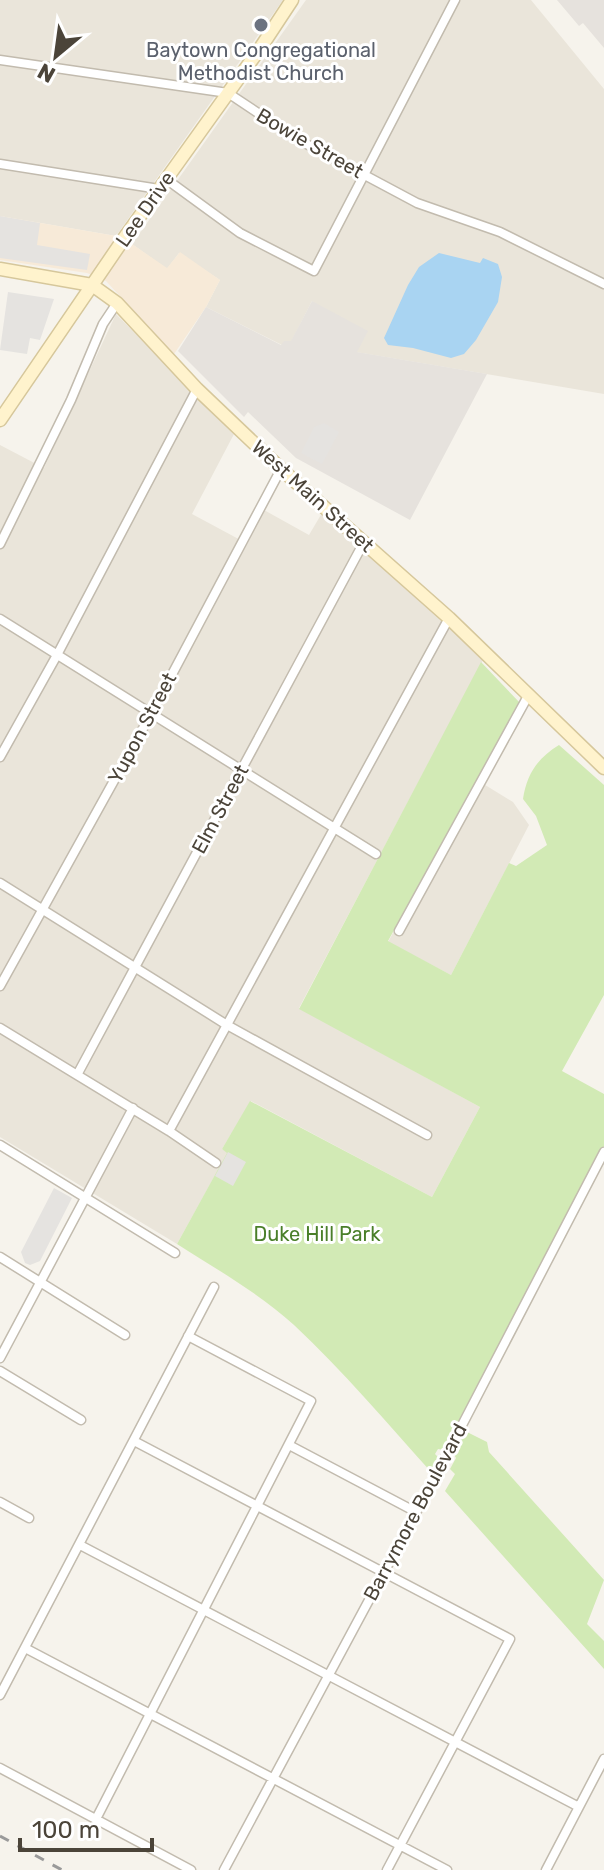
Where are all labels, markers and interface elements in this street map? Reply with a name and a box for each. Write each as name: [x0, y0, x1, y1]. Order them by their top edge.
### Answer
north arrow: [16, 16, 96, 96]
marker: Baytown Congregational Methodist Church: [252, 16, 270, 34]
place label: Baytown Congregational Methodist Church: [146, 38, 376, 85]
text: N: [33, 57, 60, 89]
street label: Bowie Street: [252, 103, 368, 183]
street label: Lee Drive: [110, 167, 180, 251]
street label: West Main Street: [247, 435, 379, 557]
street label: Yupon Street: [103, 668, 181, 787]
street label: Elm Street: [187, 760, 254, 858]
park label: Duke Hill Park: [253, 1222, 381, 1246]
street label: Barrymore Boulevard: [358, 1419, 472, 1605]
scale bar: [20, 1802, 152, 1852]
text: 100 m: [32, 1816, 100, 1844]

